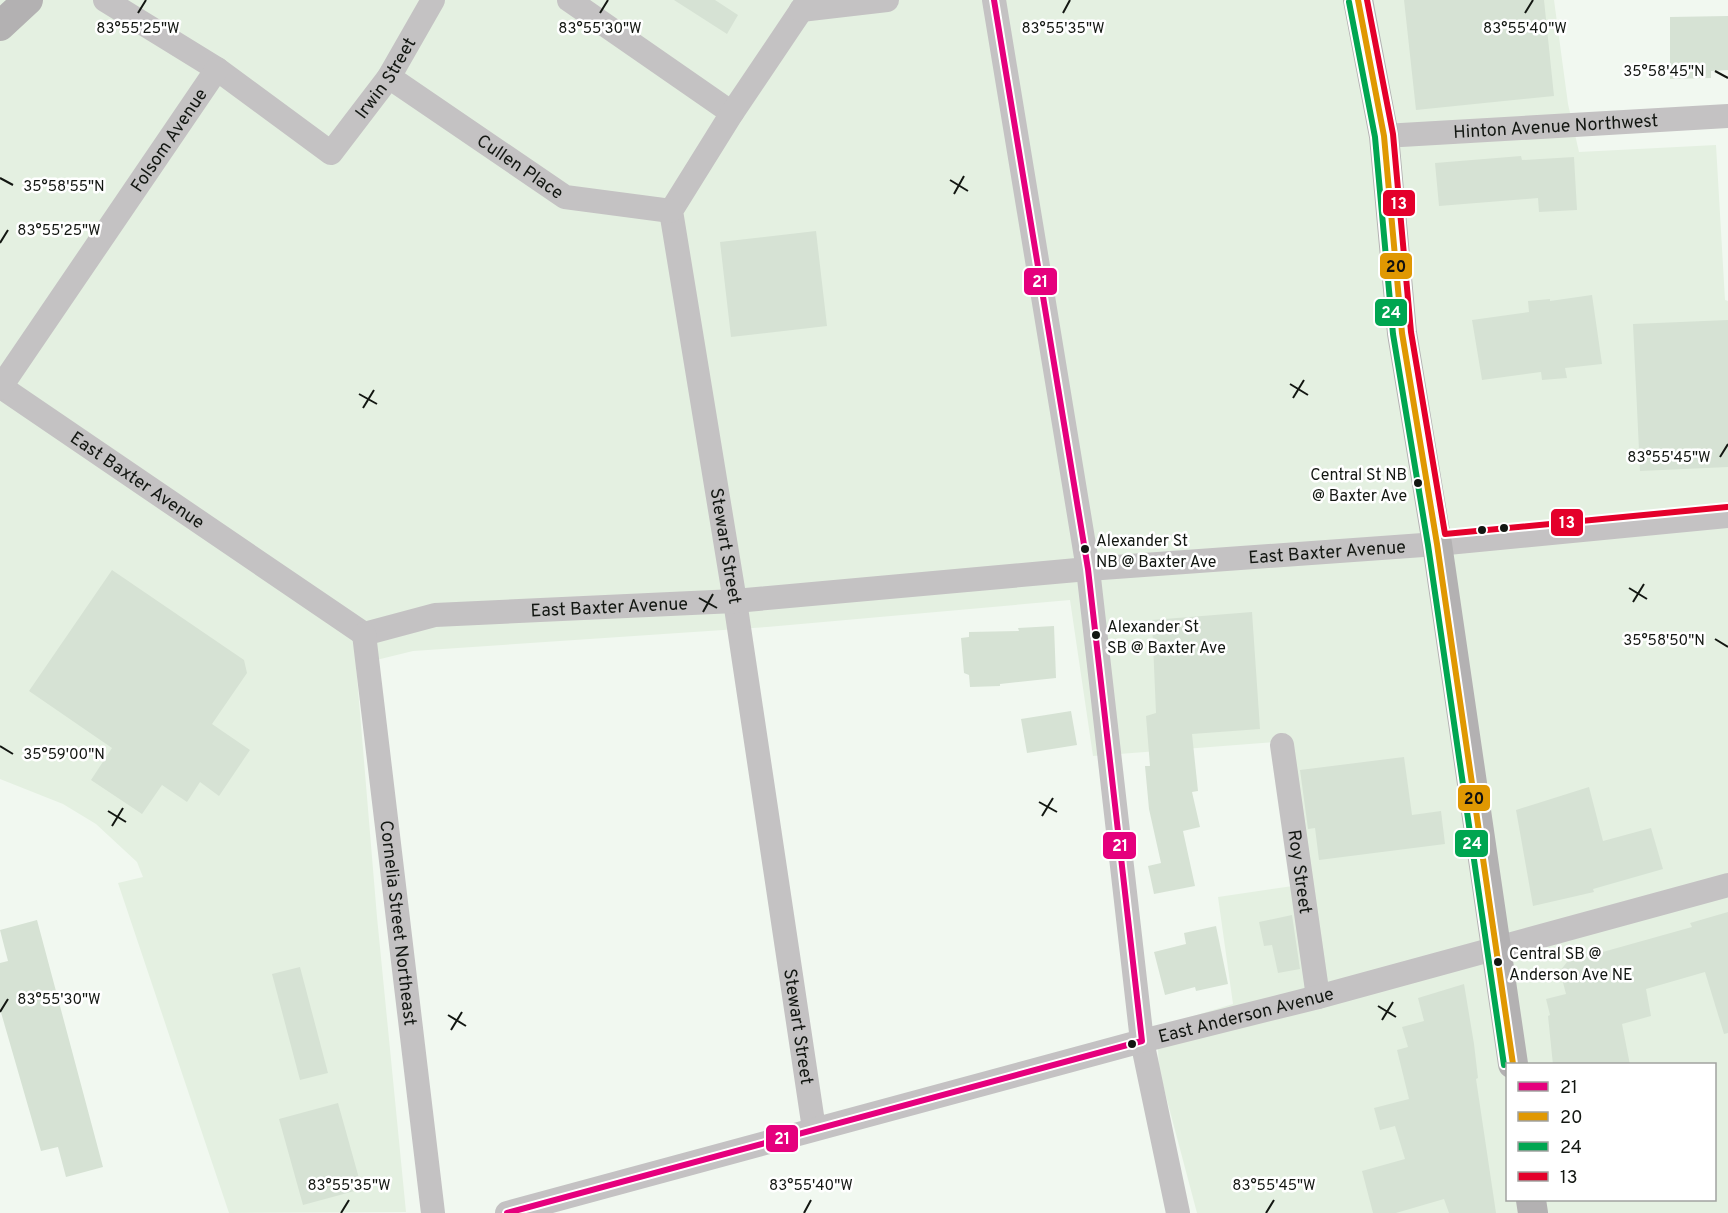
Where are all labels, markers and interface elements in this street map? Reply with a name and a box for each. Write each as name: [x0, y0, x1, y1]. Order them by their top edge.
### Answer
text: 83°55'25"W: [96, 20, 180, 39]
text: 83°55'30"W: [558, 20, 642, 39]
text: 83°55'35"W: [1021, 20, 1105, 39]
text: 83°55'40"W: [1483, 20, 1567, 39]
street label: Irwin Street: [351, 34, 422, 124]
text: 35°58'45"N: [1623, 63, 1705, 82]
street label: Folsom Avenue: [127, 84, 213, 197]
street label: Hinton Avenue Northwest: [1453, 110, 1659, 145]
street label: Cullen Place: [472, 130, 567, 206]
text: 35°58'55"N: [23, 178, 105, 197]
line badge: 13: [1382, 189, 1416, 217]
text: 13: [1391, 195, 1407, 215]
text: 83°55'25"W: [17, 222, 101, 241]
line badge: 20: [1379, 252, 1413, 280]
text: 20: [1386, 258, 1406, 278]
line badge: 21: [1023, 267, 1058, 296]
text: 21: [1032, 273, 1048, 293]
line badge: 24: [1374, 298, 1408, 327]
text: 24: [1381, 304, 1401, 324]
street label: East Baxter Avenue: [65, 427, 208, 535]
text: 83°55'45"W: [1627, 449, 1711, 468]
place label: Central St NB @ Baxter Ave: [1310, 466, 1407, 507]
marker: Central St NB @ Baxter Ave: [1412, 477, 1424, 489]
street label: Stewart Street: [704, 487, 745, 606]
line badge: 13: [1550, 508, 1584, 537]
text: 13: [1559, 514, 1575, 534]
unlabelled marker: [1498, 522, 1510, 534]
unlabelled marker: [1476, 524, 1488, 536]
place label: Alexander St NB @ Baxter Ave: [1096, 532, 1216, 573]
street label: East Baxter Avenue: [1248, 536, 1407, 570]
marker: Alexander St NB @ Baxter Ave: [1079, 543, 1091, 555]
street label: East Baxter Avenue: [530, 593, 689, 624]
place label: Alexander St SB @ Baxter Ave: [1107, 618, 1226, 659]
marker: Alexander St SB @ Baxter Ave: [1090, 629, 1102, 641]
text: 35°58'50"N: [1623, 632, 1705, 651]
text: 35°59'00"N: [23, 746, 105, 765]
line badge: 20: [1457, 784, 1491, 812]
text: 20: [1464, 790, 1484, 810]
street label: Cornelia Street Northeast: [373, 819, 421, 1027]
street label: Roy Street: [1281, 828, 1316, 916]
line badge: 24: [1454, 829, 1489, 858]
line badge: 21: [1102, 831, 1137, 860]
text: 24: [1462, 835, 1482, 855]
text: 21: [1112, 837, 1128, 857]
place label: Central SB @ Anderson Ave NE: [1509, 945, 1633, 986]
marker: Central SB @ Anderson Ave NE: [1492, 956, 1504, 968]
street label: Stewart Street: [777, 967, 817, 1086]
street label: East Anderson Avenue: [1156, 983, 1337, 1050]
text: 83°55'30"W: [17, 991, 101, 1010]
unlabelled marker: [1126, 1038, 1138, 1050]
legend: [1506, 1063, 1716, 1201]
text: 21: [1560, 1077, 1578, 1100]
text: 20: [1560, 1107, 1583, 1130]
line badge: 21: [765, 1124, 799, 1153]
text: 21: [774, 1130, 790, 1150]
text: 24: [1560, 1137, 1582, 1160]
text: 13: [1560, 1167, 1578, 1190]
text: 83°55'35"W: [307, 1177, 391, 1196]
text: 83°55'40"W: [769, 1177, 853, 1196]
text: 83°55'45"W: [1232, 1177, 1316, 1196]

